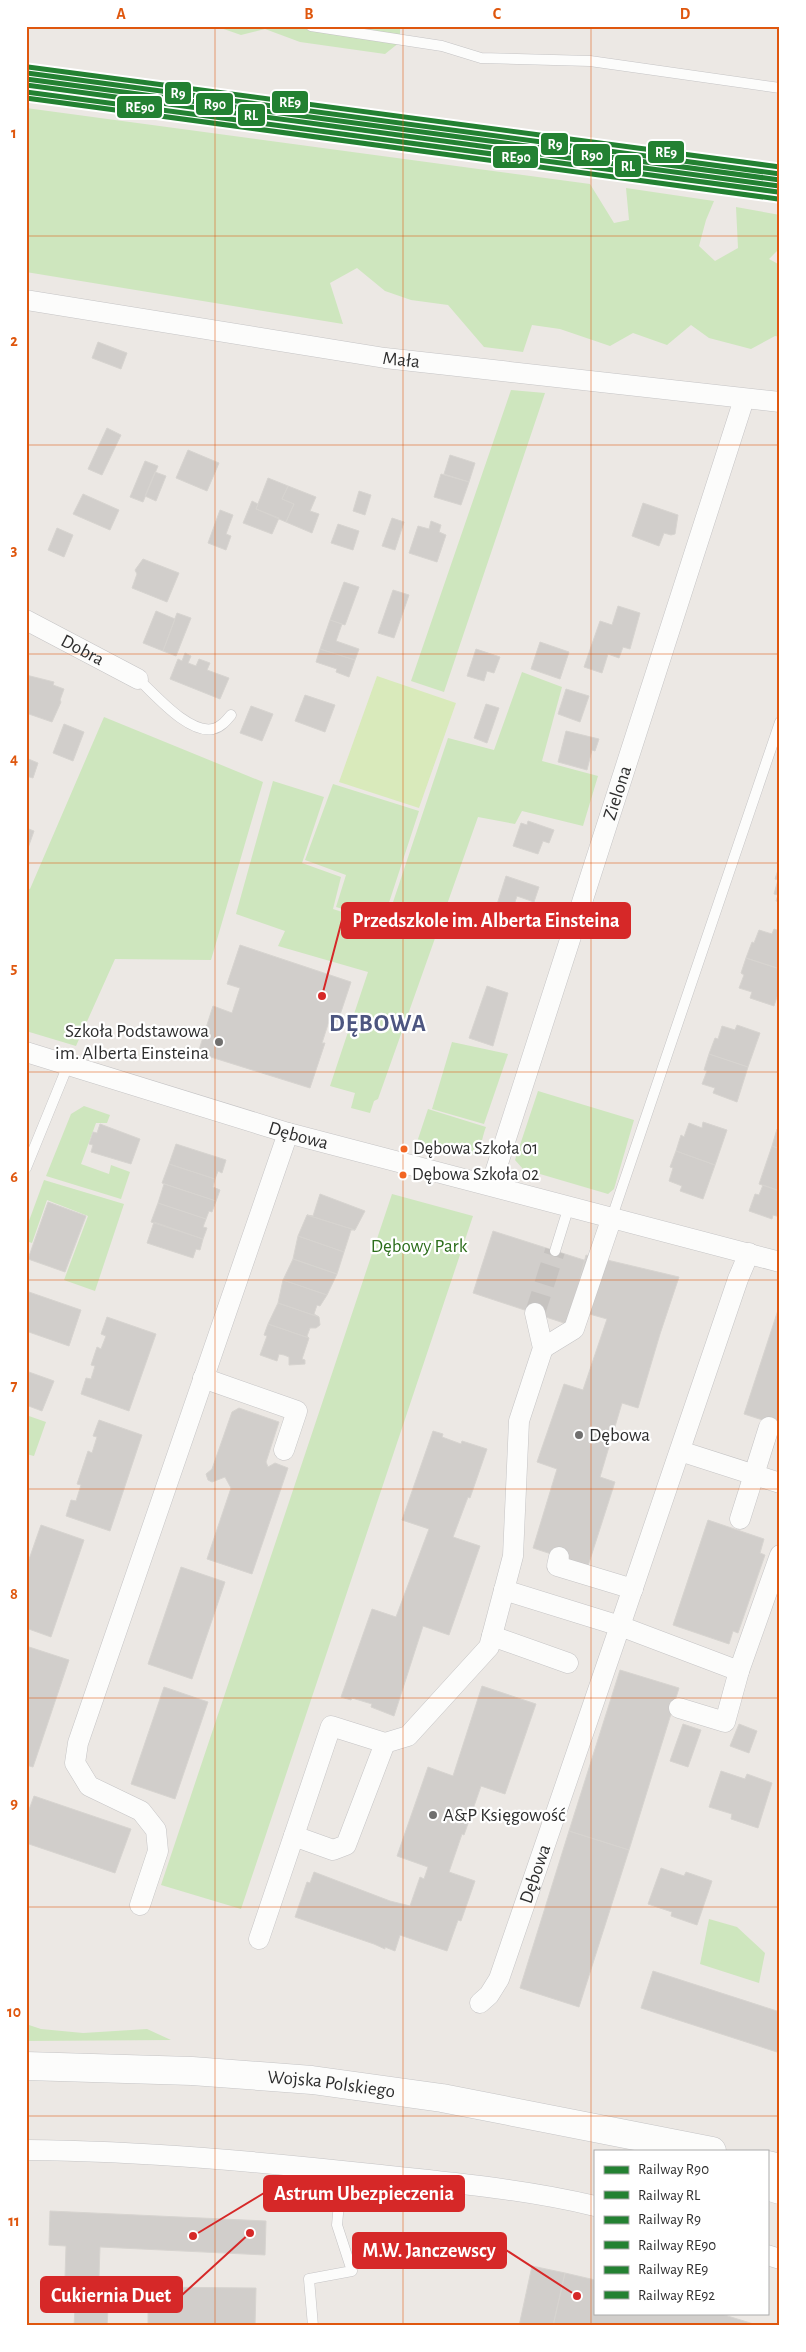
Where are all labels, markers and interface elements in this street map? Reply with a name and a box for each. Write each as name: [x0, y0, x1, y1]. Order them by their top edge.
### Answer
text: A: [116, 6, 126, 22]
text: B: [304, 6, 314, 22]
text: C: [493, 6, 502, 22]
text: D: [680, 6, 691, 22]
line badge: R9: [164, 81, 192, 105]
text: R9: [170, 87, 186, 101]
line badge: RE9: [271, 90, 309, 114]
line badge: R90: [195, 92, 234, 116]
line badge: RE90: [116, 95, 163, 119]
text: RE9: [279, 96, 301, 110]
text: R90: [204, 98, 226, 112]
text: RE90: [125, 101, 155, 115]
line badge: RL: [237, 103, 266, 127]
text: RL: [244, 109, 259, 123]
text: 1: [11, 125, 17, 141]
line badge: R9: [540, 132, 569, 156]
text: R9: [547, 138, 563, 152]
line badge: RE9: [647, 140, 685, 164]
line badge: R90: [572, 143, 611, 167]
line badge: RE90: [492, 145, 539, 169]
text: RE9: [655, 146, 677, 160]
text: R90: [581, 149, 603, 163]
text: RE90: [501, 151, 531, 165]
line badge: RL: [614, 154, 642, 178]
text: RL: [621, 160, 636, 174]
text: 2: [10, 333, 18, 349]
street label: Mała: [382, 348, 421, 371]
text: 3: [11, 542, 18, 558]
street label: Dobra: [58, 631, 108, 669]
text: 4: [10, 751, 18, 767]
street label: Zielona: [600, 763, 635, 822]
callout: Przedszkole im. Alberta Einsteina: [342, 903, 630, 938]
text: Przedszkole im. Alberta Einsteina: [352, 911, 620, 931]
text: 5: [11, 960, 18, 976]
district label: DĘBOWA: [329, 1012, 427, 1037]
place label: Szkoła Podstawowa im. Alberta Einsteina: [55, 1022, 209, 1063]
marker: Szkoła Podstawowa im. Alberta Einsteina: [213, 1036, 225, 1048]
street label: Dębowa: [266, 1118, 331, 1153]
place label: Dębowa Szkoła 01: [413, 1140, 538, 1158]
marker: Dębowa Szkoła 01: [399, 1144, 409, 1154]
place label: Dębowa Szkoła 02: [412, 1166, 539, 1184]
text: 6: [10, 1169, 18, 1185]
marker: Dębowa Szkoła 02: [398, 1170, 408, 1180]
park label: Dębowy Park: [371, 1237, 468, 1256]
text: 7: [11, 1378, 18, 1394]
place label: Dębowa: [589, 1426, 650, 1445]
marker: Dębowa: [573, 1429, 585, 1441]
text: 8: [10, 1586, 18, 1602]
text: 9: [10, 1795, 18, 1811]
place label: A&P Księgowość: [443, 1806, 565, 1825]
marker: A&P Księgowość: [427, 1809, 439, 1821]
street label: Dębowa: [516, 1842, 554, 1906]
text: 10: [7, 2004, 21, 2020]
street label: Wojska Polskiego: [267, 2067, 396, 2101]
legend: [594, 2150, 768, 2314]
text: Railway R90: [638, 2162, 709, 2177]
callout: Astrum Ubezpieczenia: [264, 2176, 464, 2211]
text: Astrum Ubezpieczenia: [274, 2184, 454, 2204]
text: Railway RL: [638, 2188, 701, 2203]
text: Railway R9: [638, 2212, 701, 2227]
text: 11: [8, 2213, 20, 2229]
callout: M.W. Janczewscy: [353, 2233, 506, 2268]
text: Railway RE90: [638, 2238, 716, 2253]
text: M.W. Janczewscy: [362, 2241, 496, 2261]
text: Railway RE9: [638, 2262, 708, 2277]
callout: Cukiernia Duet: [41, 2277, 182, 2312]
text: Cukiernia Duet: [51, 2286, 171, 2306]
text: Railway RE92: [638, 2288, 715, 2303]

